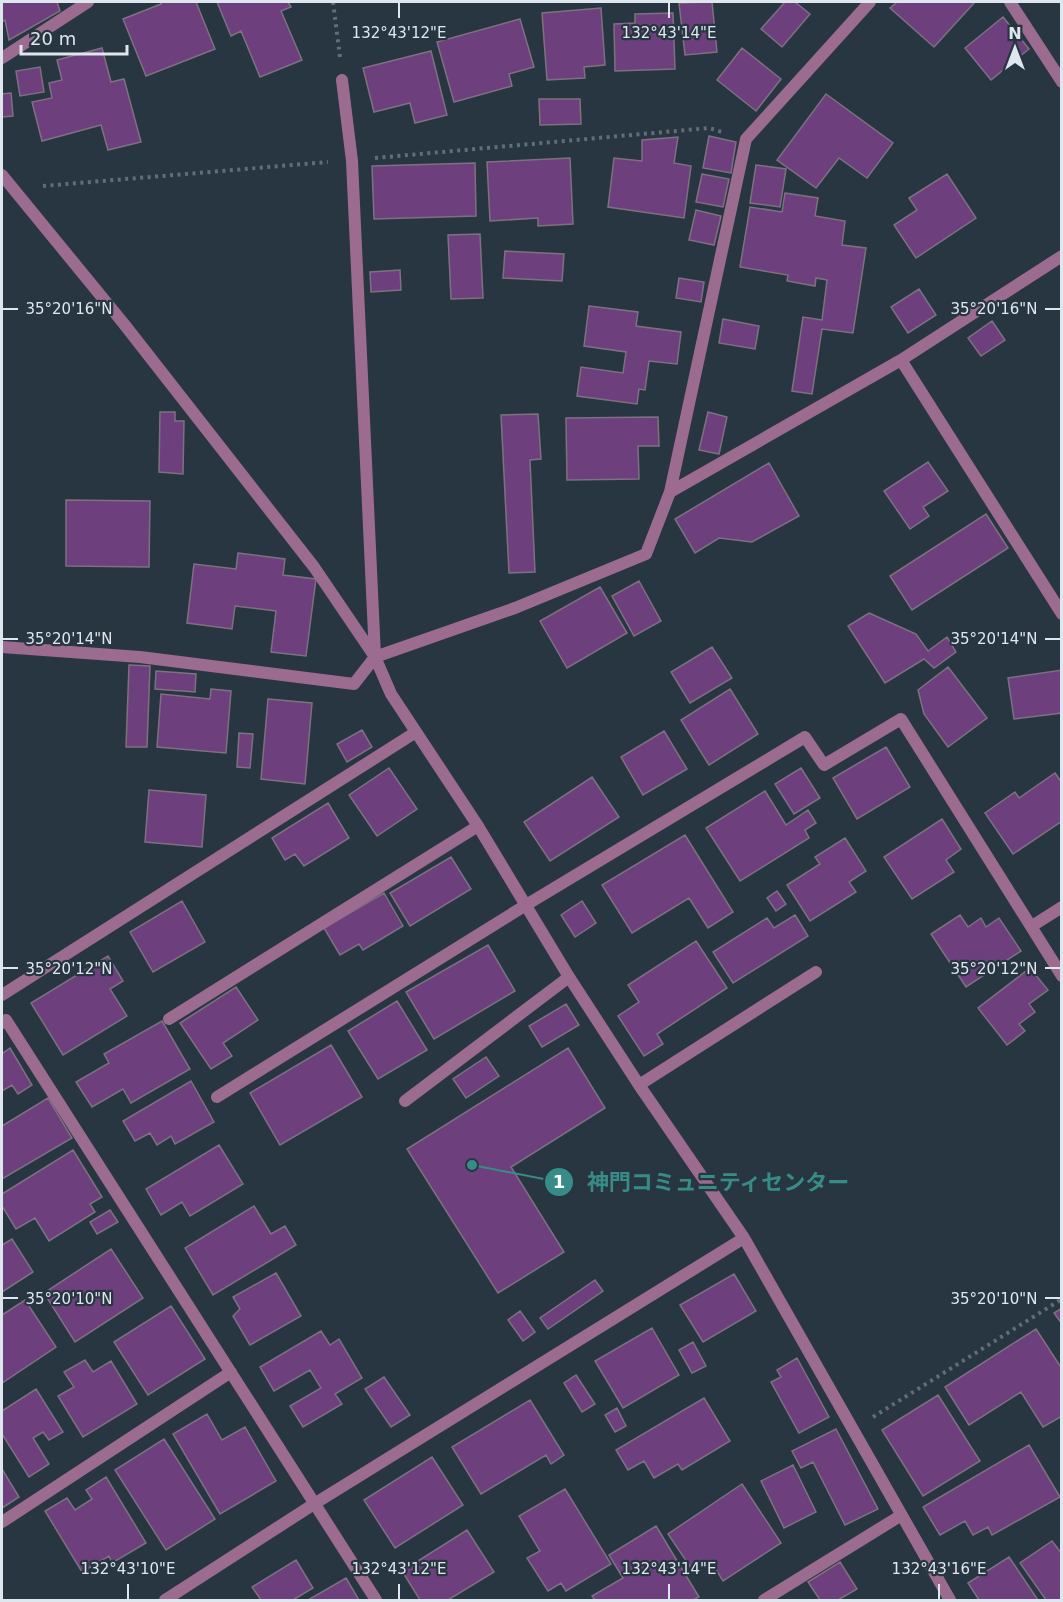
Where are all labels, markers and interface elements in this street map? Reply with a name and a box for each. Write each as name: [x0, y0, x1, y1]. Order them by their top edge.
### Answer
scale bar: [21, 18, 128, 56]
north arrow: [985, 18, 1045, 78]
text: 132°43'12"E: [352, 24, 446, 42]
text: 132°43'14"E: [622, 24, 716, 42]
text: N: [1008, 24, 1022, 43]
text: 20 m: [30, 28, 76, 49]
text: 35°20'16"N: [25, 300, 113, 318]
text: 35°20'16"N: [950, 300, 1038, 318]
text: 35°20'14"N: [25, 630, 113, 648]
text: 35°20'14"N: [950, 630, 1038, 648]
text: 35°20'12"N: [25, 960, 113, 978]
text: 35°20'12"N: [950, 960, 1038, 978]
callout: 神門コミュニティセンター: [544, 1162, 862, 1202]
text: 神門コミュニティセンター: [587, 1170, 849, 1195]
text: 1: [553, 1171, 565, 1192]
text: 35°20'10"N: [25, 1290, 113, 1308]
text: 35°20'10"N: [950, 1290, 1038, 1308]
text: 132°43'10"E: [81, 1560, 175, 1578]
text: 132°43'12"E: [352, 1560, 446, 1578]
text: 132°43'14"E: [622, 1560, 716, 1578]
text: 132°43'16"E: [892, 1560, 986, 1578]

